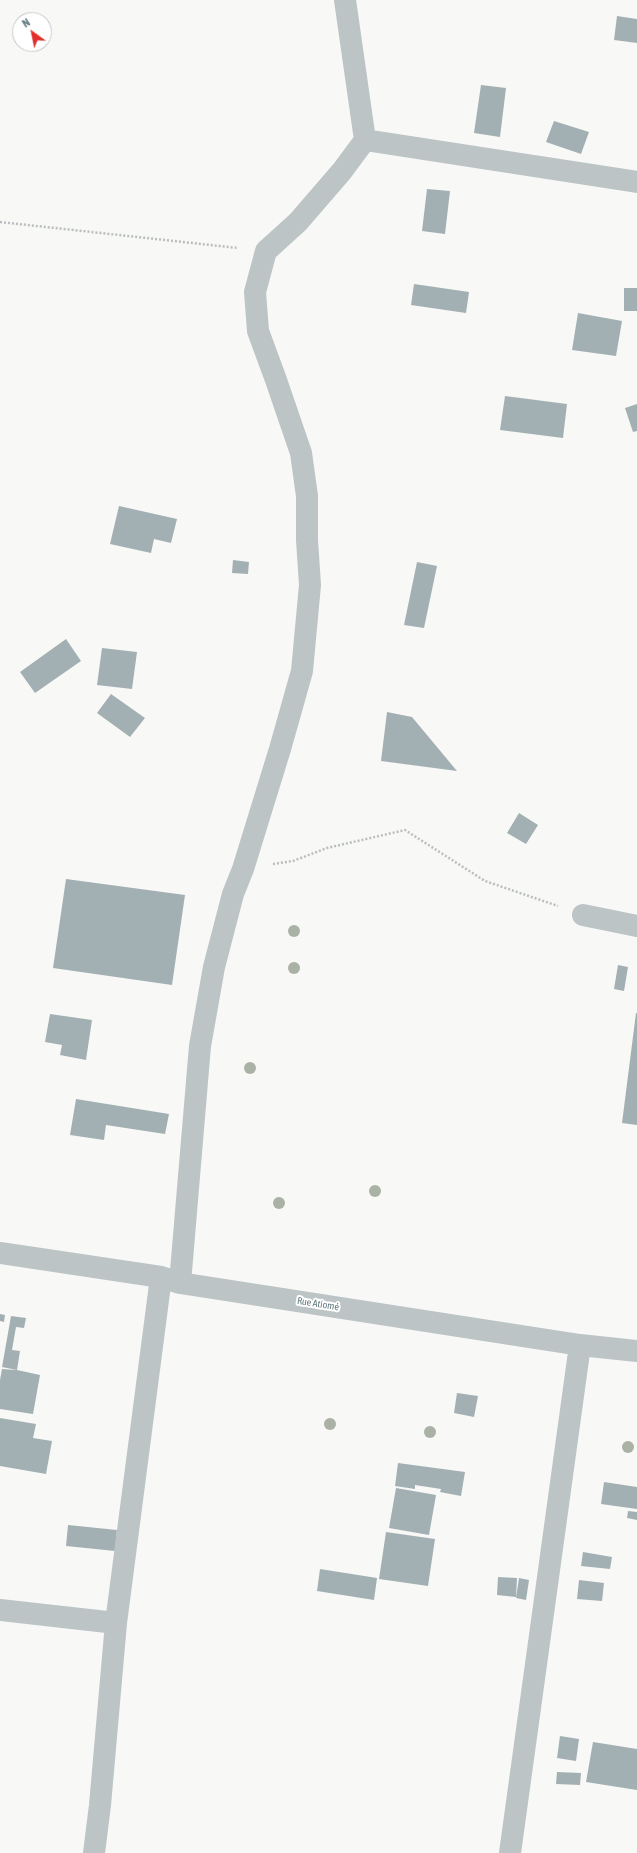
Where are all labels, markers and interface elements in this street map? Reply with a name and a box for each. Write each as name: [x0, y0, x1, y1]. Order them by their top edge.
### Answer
north arrow: [12, 12, 52, 52]
text: N: [20, 16, 32, 30]
street label: Rue Atiomé: [296, 1295, 340, 1313]

